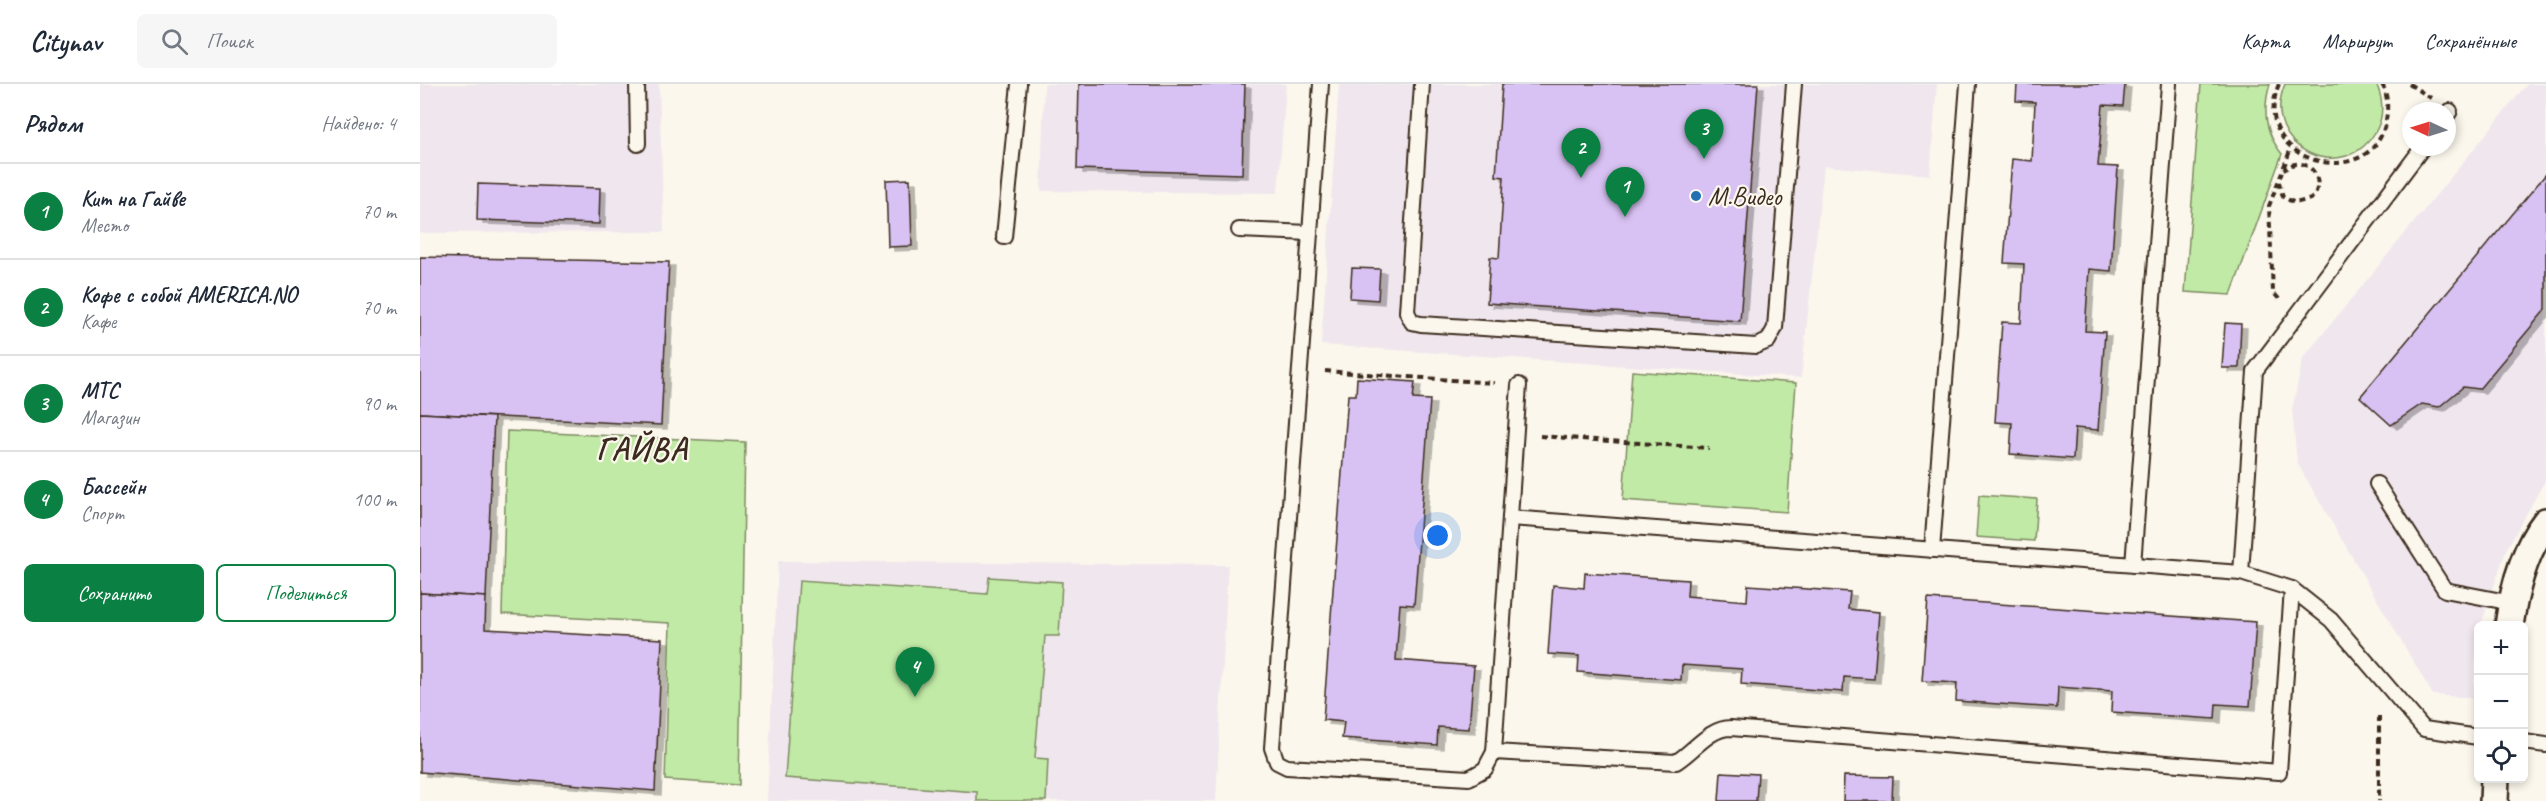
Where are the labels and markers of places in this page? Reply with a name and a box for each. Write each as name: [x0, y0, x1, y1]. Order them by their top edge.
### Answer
pin: 3: [1684, 110, 1724, 159]
pin: 2: [1562, 128, 1600, 178]
pin: 1: [1606, 168, 1644, 217]
place label: М.Видео: [1708, 180, 1783, 213]
marker: М.Видео: [1689, 189, 1703, 203]
pin: 4: [896, 648, 934, 697]

